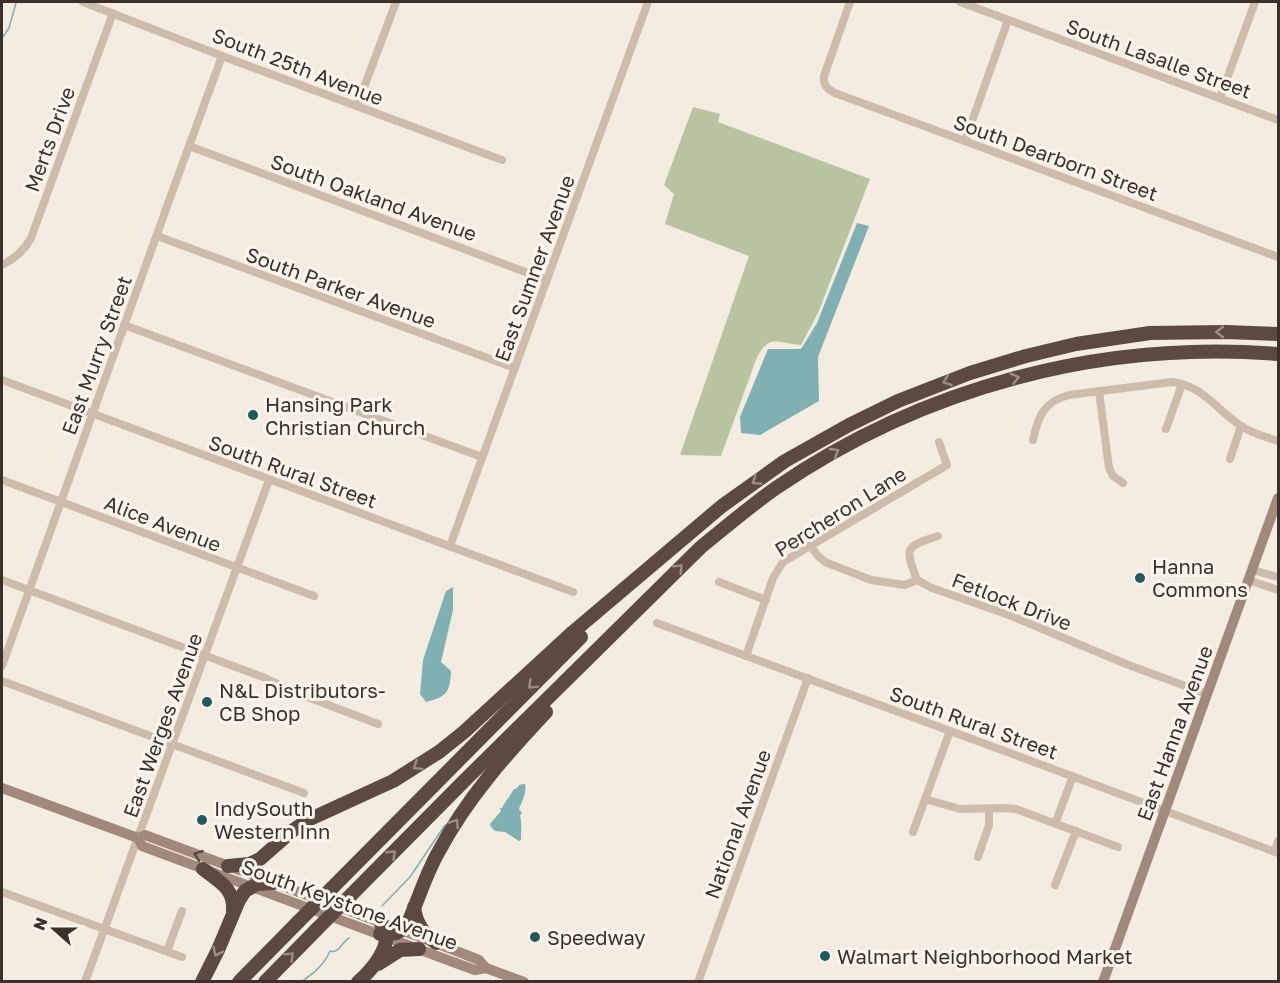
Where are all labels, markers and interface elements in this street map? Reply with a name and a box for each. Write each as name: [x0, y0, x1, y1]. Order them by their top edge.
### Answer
street label: South Lasalle Street: [1063, 13, 1255, 103]
street label: South 25th Avenue: [209, 22, 387, 110]
street label: Merts Drive: [19, 83, 79, 195]
street label: South Dearborn Street: [951, 109, 1161, 205]
street label: South Oakland Avenue: [268, 149, 480, 245]
street label: East Sumner Avenue: [489, 171, 579, 365]
street label: South Parker Avenue: [243, 242, 439, 332]
street label: East Murry Street: [56, 272, 136, 438]
one-way arrow: [1216, 326, 1225, 338]
one-way arrow: [1009, 372, 1019, 385]
one-way arrow: [942, 374, 953, 386]
place label: Hansing Park Christian Church: [265, 392, 425, 439]
marker: Hansing Park Christian Church: [246, 408, 260, 422]
street label: South Rural Street: [206, 429, 380, 513]
one-way arrow: [829, 447, 839, 459]
street label: Percheron Lane: [770, 461, 910, 561]
one-way arrow: [752, 474, 763, 485]
street label: Alice Avenue: [101, 490, 225, 556]
place label: Hanna Commons: [1152, 554, 1248, 601]
one-way arrow: [672, 565, 683, 576]
street label: Fetlock Drive: [949, 567, 1075, 635]
marker: Hanna Commons: [1133, 571, 1147, 585]
street label: East Werges Avenue: [117, 629, 207, 821]
street label: East Hanna Avenue: [1131, 642, 1217, 824]
place label: N&L Distributors- CB Shop: [219, 678, 386, 725]
one-way arrow: [529, 678, 540, 689]
street label: South Rural Street: [887, 680, 1061, 764]
marker: N&L Distributors- CB Shop: [200, 695, 214, 709]
street label: National Avenue: [699, 746, 775, 902]
one-way arrow: [413, 759, 423, 771]
place label: IndySouth Western Inn: [214, 796, 330, 843]
marker: IndySouth Western Inn: [195, 813, 209, 827]
one-way arrow: [448, 819, 460, 829]
one-way arrow: [193, 850, 204, 862]
one-way arrow: [384, 850, 395, 861]
street label: South Keystone Avenue: [239, 854, 461, 954]
north arrow: [24, 899, 84, 959]
text: N: [28, 914, 52, 933]
place label: Speedway: [547, 925, 646, 949]
marker: Speedway: [528, 930, 542, 944]
place label: Walmart Neighborhood Market: [837, 944, 1133, 968]
one-way arrow: [213, 946, 225, 957]
marker: Walmart Neighborhood Market: [818, 949, 832, 963]
one-way arrow: [283, 952, 294, 963]

